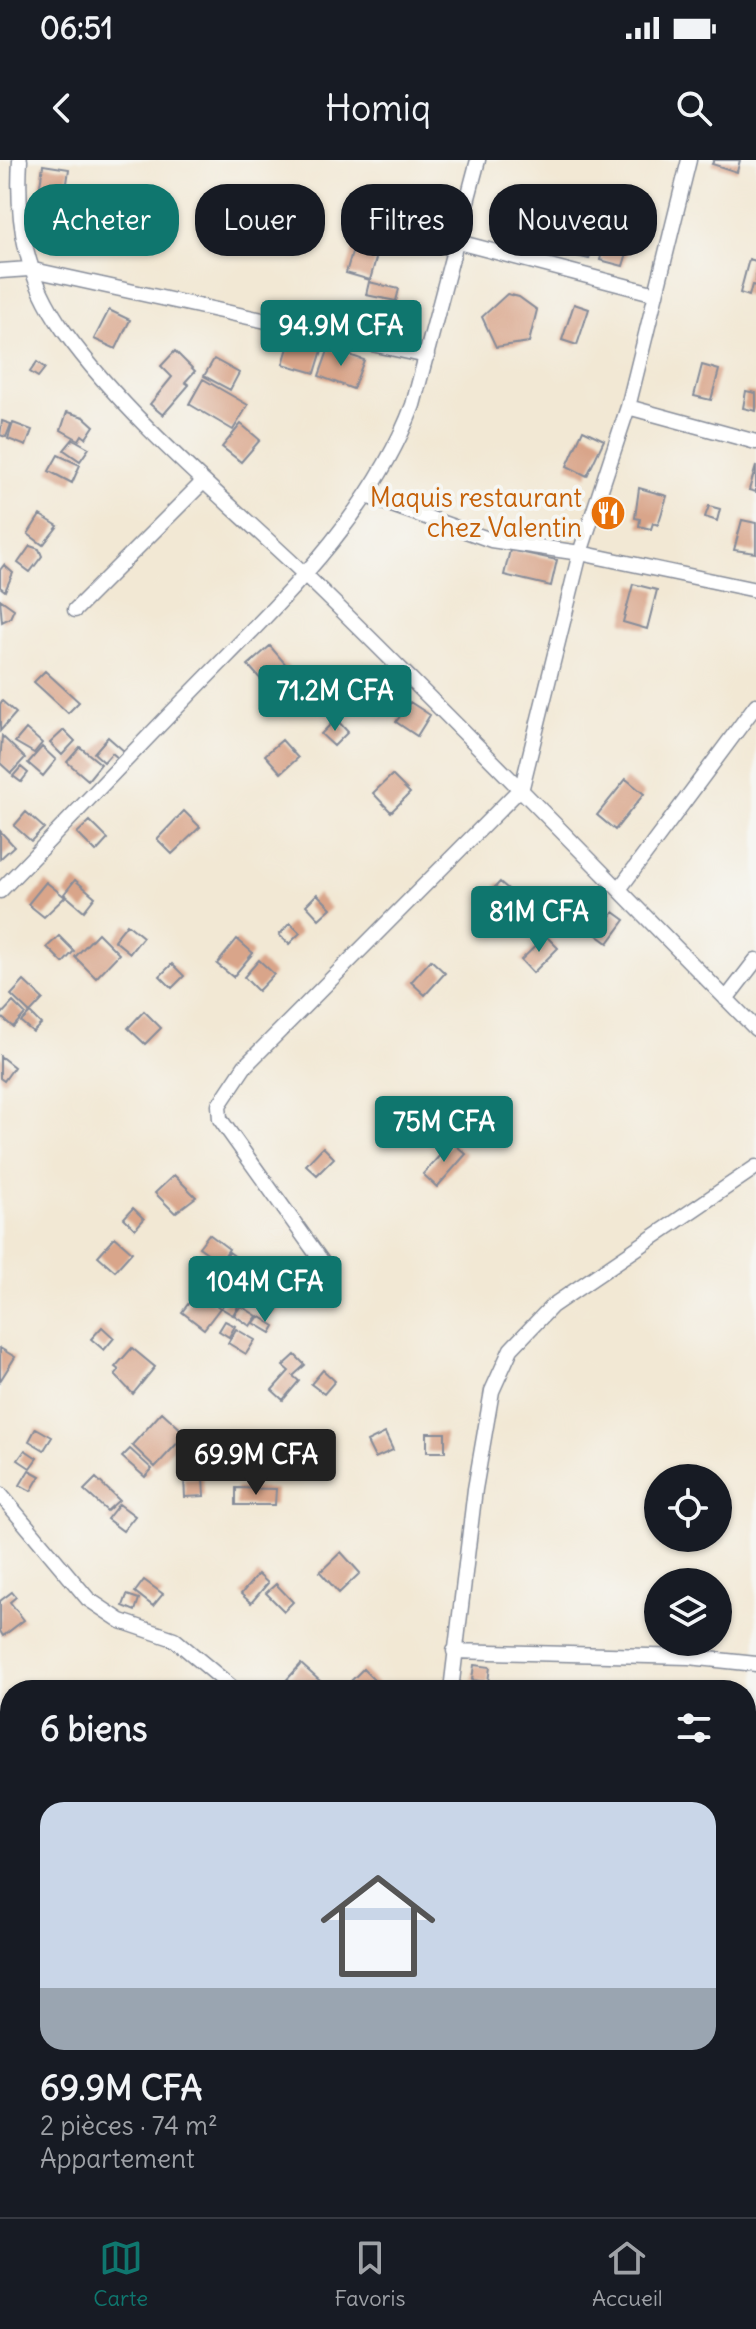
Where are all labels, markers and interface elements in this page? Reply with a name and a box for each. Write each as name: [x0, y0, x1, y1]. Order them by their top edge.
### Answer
text: 06:51: [40, 9, 113, 47]
icon: back: [40, 86, 84, 130]
text: Homiq: [325, 86, 431, 131]
icon: search: [672, 86, 716, 130]
chip: Acheter: [24, 184, 179, 256]
chip: Louer: [195, 184, 325, 256]
chip: Filtres: [341, 184, 473, 256]
chip: Nouveau: [489, 184, 657, 256]
pin: 94.9M CFA: [249, 300, 433, 368]
text: 94.9M CFA: [279, 309, 403, 342]
place label: Maquis restaurant chez Valentin: [370, 481, 582, 544]
restaurant icon: Maquis restaurant chez Valentin: [589, 494, 627, 532]
pin: 71.2M CFA: [243, 665, 427, 733]
text: 71.2M CFA: [276, 674, 394, 707]
pin: 81M CFA: [465, 886, 613, 954]
text: 81M CFA: [489, 895, 589, 928]
pin: 75M CFA: [370, 1096, 518, 1164]
text: 75M CFA: [393, 1105, 495, 1138]
pin: 104M CFA: [182, 1256, 348, 1324]
text: 104M CFA: [207, 1265, 323, 1298]
pin: 69.9M CFA: [164, 1429, 348, 1497]
text: 69.9M CFA: [194, 1438, 318, 1471]
map controls: [644, 1464, 732, 1656]
button: locate: [644, 1464, 732, 1552]
button: layers: [644, 1568, 732, 1656]
icon: filters: [672, 1706, 716, 1750]
text: 6 biens: [40, 1707, 148, 1750]
icon: home: [306, 1854, 450, 1998]
text: 69.9M CFA: [40, 2066, 202, 2109]
text: 2 pièces · 74 m²: [40, 2109, 218, 2142]
text: Appartement: [40, 2142, 195, 2175]
tab: Carte: [93, 2236, 148, 2312]
tab: Favoris: [335, 2236, 406, 2312]
tab: Accueil: [592, 2236, 663, 2312]

